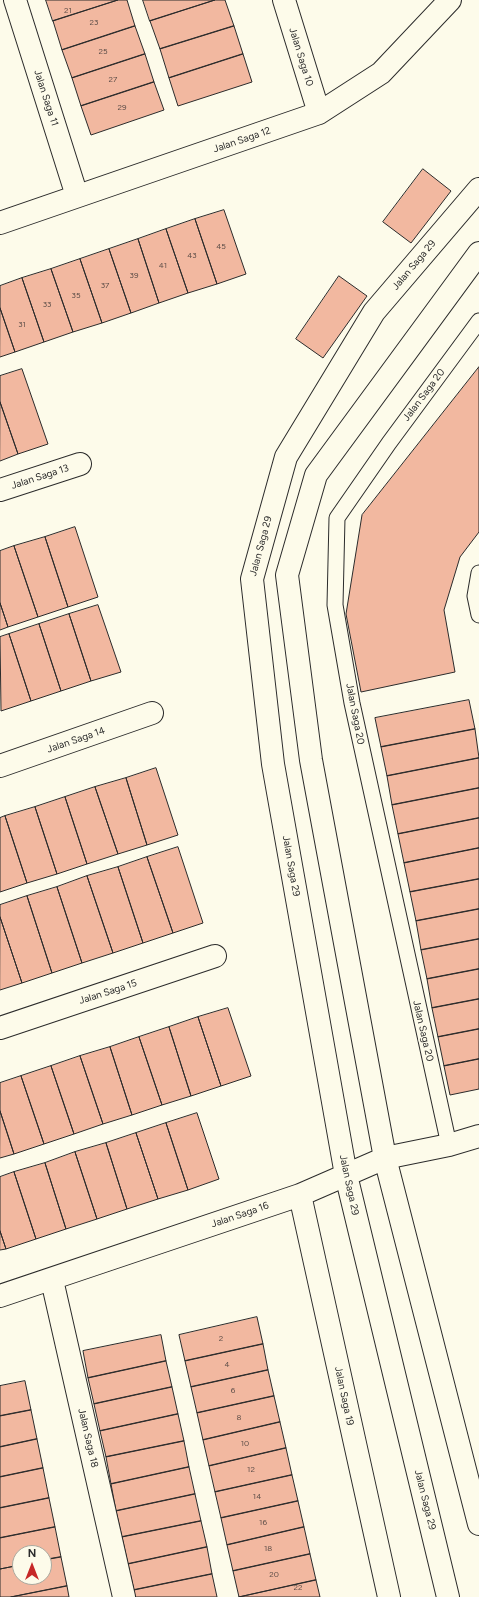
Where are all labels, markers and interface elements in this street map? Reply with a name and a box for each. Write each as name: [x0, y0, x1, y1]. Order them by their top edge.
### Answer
house number: 21: [64, 6, 72, 16]
house number: 23: [90, 18, 98, 28]
street label: Jalan Saga 10: [286, 26, 316, 88]
house number: 25: [98, 47, 108, 57]
street label: Jalan Saga 11: [31, 68, 61, 128]
house number: 27: [109, 75, 117, 85]
house number: 29: [118, 103, 126, 113]
street label: Jalan Saga 12: [212, 125, 272, 155]
street label: Jalan Saga 29: [390, 238, 438, 292]
house number: 45: [216, 242, 226, 252]
house number: 43: [187, 251, 197, 261]
house number: 41: [159, 261, 167, 271]
house number: 39: [130, 271, 138, 281]
house number: 37: [101, 281, 109, 291]
house number: 35: [72, 291, 80, 301]
house number: 33: [43, 300, 51, 310]
house number: 31: [18, 320, 26, 330]
street label: Jalan Saga 20: [400, 367, 448, 423]
street label: Jalan Saga 13: [10, 462, 70, 492]
street label: Jalan Saga 29: [247, 515, 275, 577]
street label: Jalan Saga 20: [343, 682, 367, 746]
street label: Jalan Saga 14: [45, 724, 107, 756]
street label: Jalan Saga 29: [280, 835, 302, 897]
street label: Jalan Saga 15: [78, 977, 138, 1007]
street label: Jalan Saga 20: [410, 999, 436, 1063]
street label: Jalan Saga 29: [337, 1154, 361, 1216]
street label: Jalan Saga 16: [210, 1200, 270, 1230]
house number: 2: [219, 1334, 223, 1344]
house number: 4: [225, 1360, 229, 1370]
street label: Jalan Saga 19: [332, 1365, 356, 1427]
house number: 6: [231, 1386, 235, 1396]
street label: Jalan Saga 18: [75, 1407, 101, 1469]
house number: 8: [237, 1413, 241, 1423]
house number: 10: [241, 1439, 249, 1449]
house number: 12: [247, 1465, 255, 1475]
street label: Jalan Saga 29: [412, 1469, 438, 1531]
house number: 14: [253, 1492, 261, 1502]
house number: 16: [259, 1518, 267, 1528]
house number: 18: [264, 1544, 272, 1554]
north arrow: [12, 1545, 52, 1585]
text: N: [28, 1547, 36, 1560]
house number: 20: [269, 1570, 279, 1580]
house number: 22: [294, 1583, 302, 1593]

